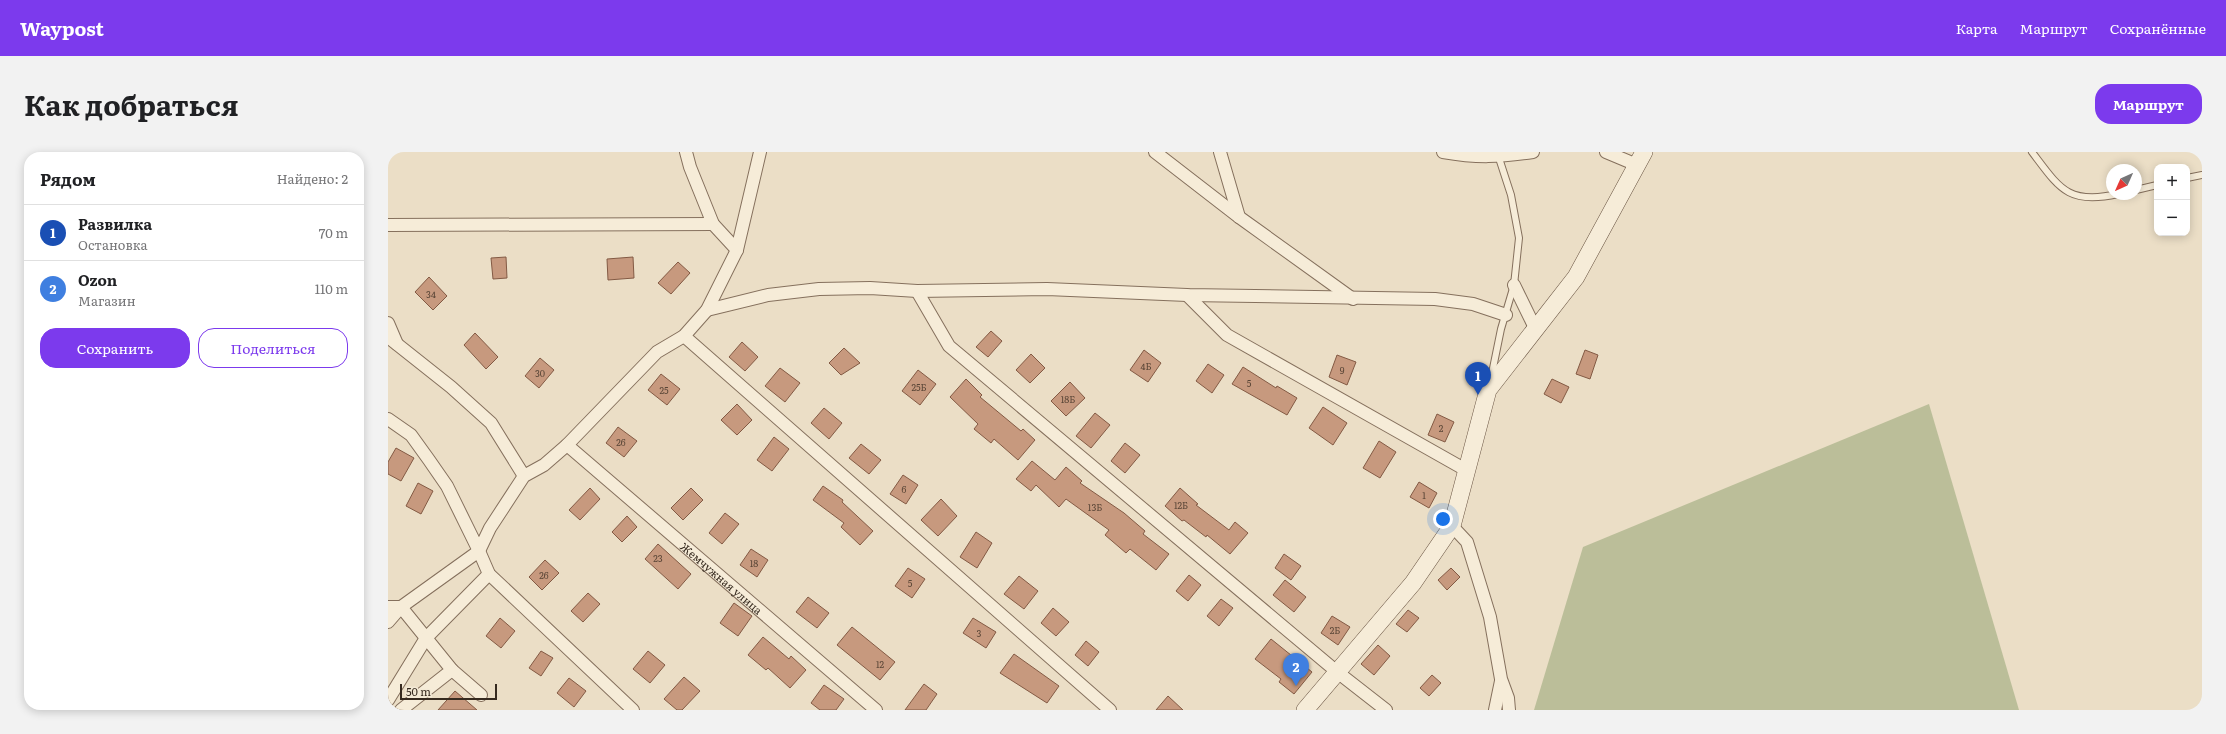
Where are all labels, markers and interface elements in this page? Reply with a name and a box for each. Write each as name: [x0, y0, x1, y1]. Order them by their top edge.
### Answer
text: Waypost: [20, 14, 104, 42]
text: Карта: [1956, 18, 1998, 38]
text: Маршрут: [2020, 18, 2088, 38]
text: Сохранённые: [2110, 18, 2206, 38]
text: Как добраться: [24, 83, 239, 125]
button: Маршрут: [2095, 84, 2202, 124]
north arrow: [2106, 164, 2142, 200]
map controls: [2154, 164, 2190, 236]
button: +: [2154, 164, 2190, 200]
text: Рядом: [40, 166, 96, 191]
text: Найдено: 2: [277, 169, 348, 188]
button: −: [2154, 200, 2190, 236]
text: Развилка: [78, 212, 152, 235]
text: 1: [50, 223, 56, 242]
text: 70 m: [319, 223, 348, 242]
text: Остановка: [78, 235, 148, 254]
text: Ozon: [78, 268, 117, 291]
text: 2: [50, 279, 56, 298]
text: 110 m: [315, 279, 348, 298]
house number: 34: [426, 287, 436, 301]
text: Магазин: [78, 291, 136, 310]
button: Сохранить: [40, 328, 190, 368]
button: Поделиться: [198, 328, 348, 368]
house number: 4Б: [1141, 359, 1151, 373]
pin: 1: [1465, 362, 1491, 395]
house number: 9: [1340, 363, 1345, 377]
house number: 30: [535, 366, 545, 380]
house number: 5: [1247, 376, 1252, 390]
house number: 25Б: [911, 380, 927, 394]
house number: 25: [659, 383, 669, 397]
house number: 18Б: [1061, 392, 1075, 406]
house number: 2: [1439, 421, 1444, 435]
house number: 26: [616, 435, 626, 449]
house number: 6: [902, 482, 907, 496]
house number: 1: [1422, 488, 1426, 502]
house number: 12Б: [1174, 498, 1188, 512]
house number: 13Б: [1088, 500, 1102, 514]
your location: [1433, 509, 1453, 529]
street label: Жемчужная улица: [677, 538, 766, 618]
house number: 23: [653, 551, 663, 565]
house number: 18: [750, 556, 758, 570]
house number: 26: [539, 568, 549, 582]
house number: 5: [908, 576, 913, 590]
house number: 2Б: [1330, 623, 1340, 637]
house number: 3: [977, 626, 982, 640]
pin: 2: [1283, 653, 1309, 686]
house number: 12: [876, 657, 885, 671]
scale bar: [400, 682, 497, 701]
text: 50 m: [406, 683, 431, 699]

